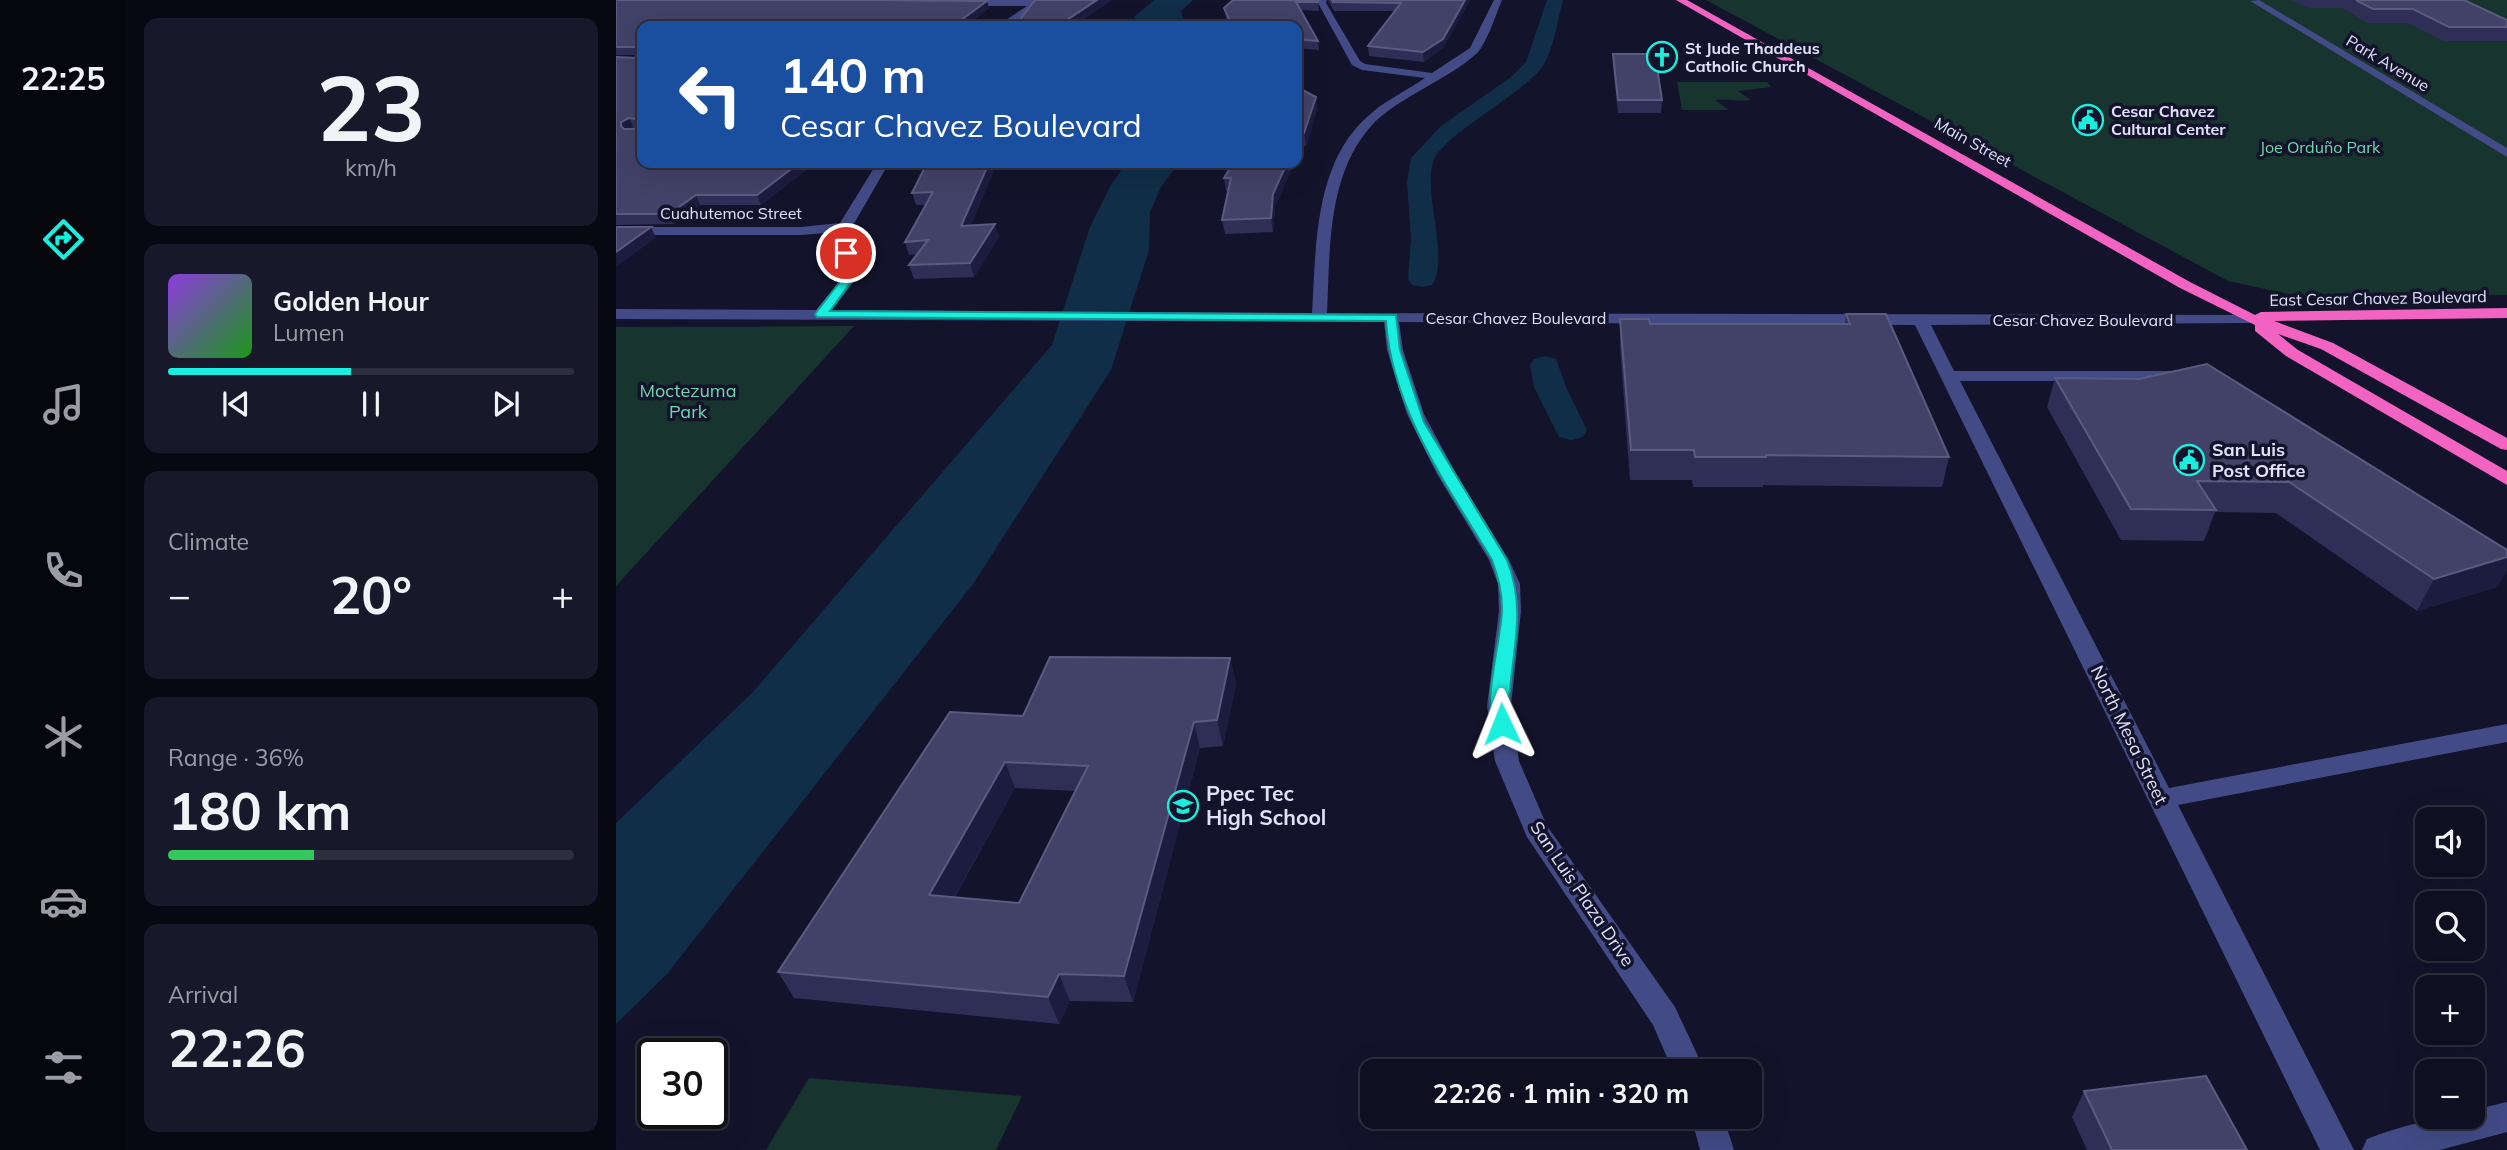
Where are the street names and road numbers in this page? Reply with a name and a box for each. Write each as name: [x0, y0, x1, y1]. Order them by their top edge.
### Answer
street label: Park Avenue: [2343, 30, 2433, 96]
street label: Main Street: [1931, 113, 2015, 172]
street label: Cuahutemoc Street: [660, 203, 802, 223]
street label: East Cesar Chavez Boulevard: [2269, 286, 2487, 310]
street label: Cesar Chavez Boulevard: [1426, 308, 1606, 328]
street label: Cesar Chavez Boulevard: [1993, 310, 2173, 330]
street label: North Mesa Street: [2086, 662, 2173, 808]
street label: San Luis Plaza Drive: [1525, 817, 1640, 971]

